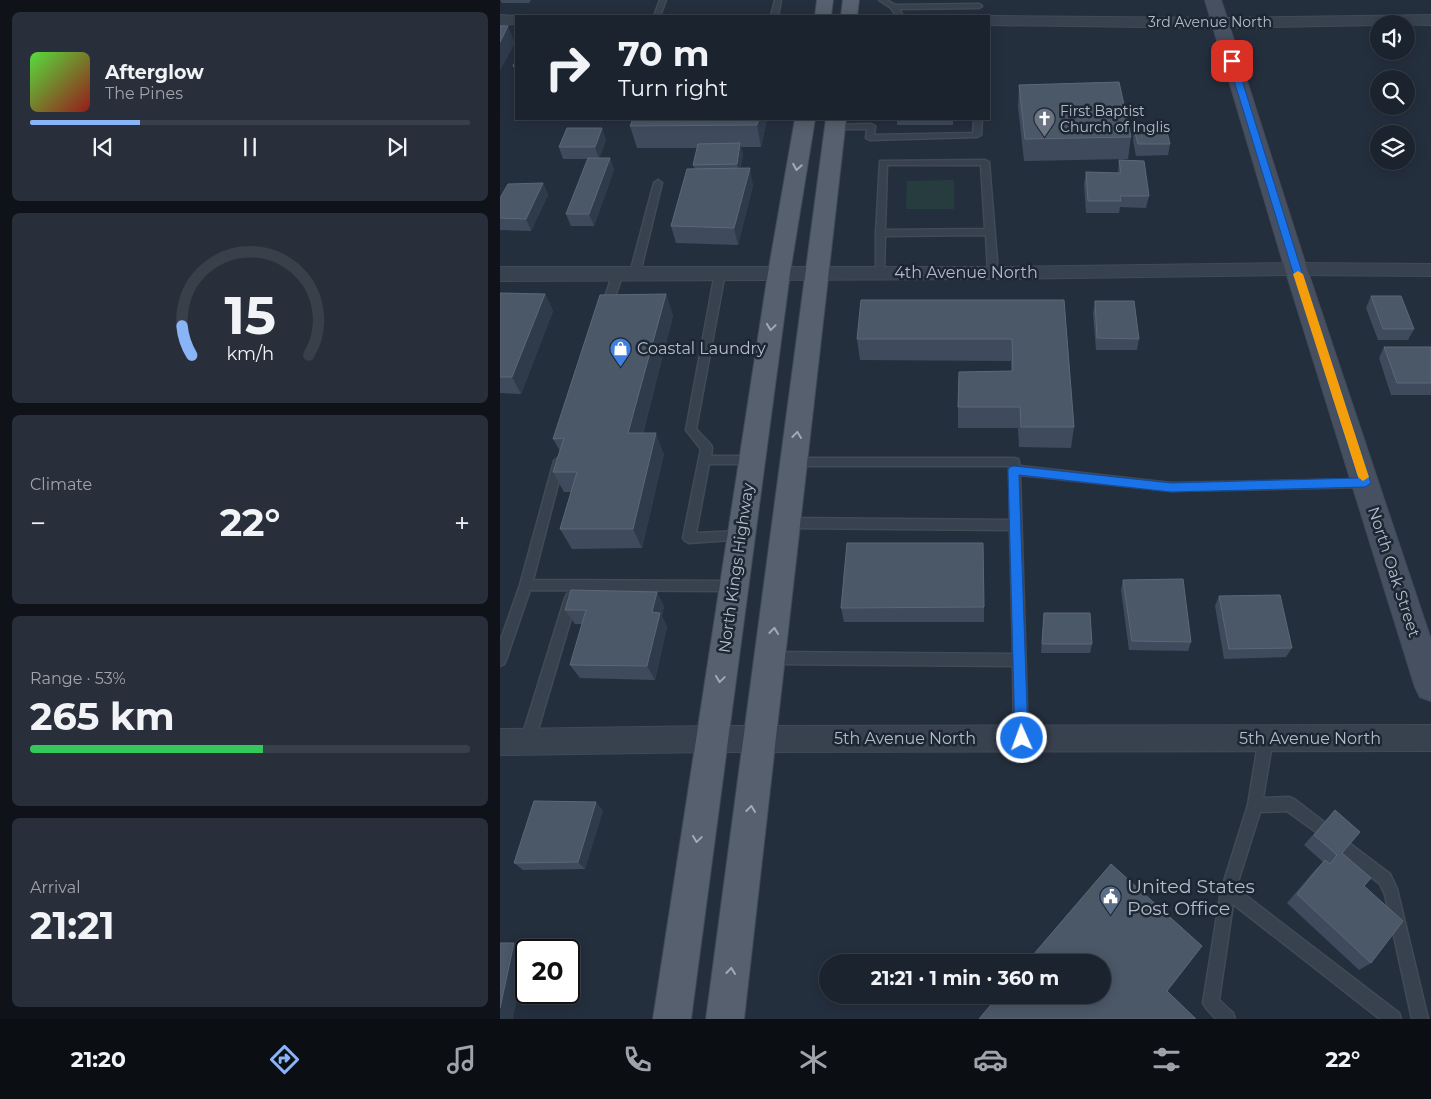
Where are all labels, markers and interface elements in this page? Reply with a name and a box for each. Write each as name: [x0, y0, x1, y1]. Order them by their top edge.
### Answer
street label: 3rd Avenue North: [1148, 13, 1272, 31]
map controls: [1370, 15, 1415, 170]
button: sound: [1370, 15, 1415, 60]
text: 70 m: [618, 32, 709, 75]
icon: right: [535, 35, 600, 100]
pin: [1211, 40, 1253, 82]
icon: arrive: [1218, 47, 1246, 75]
text: Afterglow: [105, 61, 204, 84]
button: search: [1370, 70, 1415, 115]
text: Turn right: [618, 75, 728, 102]
text: The Pines: [105, 84, 183, 103]
place label: First Baptist Church of Inglis: [1060, 102, 1170, 136]
church icon: First Baptist Church of Inglis: [1032, 107, 1056, 138]
button: layers: [1370, 125, 1415, 170]
icon: previous: [89, 133, 117, 161]
icon: pause: [236, 133, 264, 161]
icon: next: [383, 133, 411, 161]
one-way arrow: [793, 162, 803, 171]
street label: 4th Avenue North: [894, 263, 1038, 282]
text: 15: [224, 284, 276, 347]
one-way arrow: [766, 324, 777, 332]
shop icon: Coastal Laundry: [609, 336, 633, 367]
place label: Coastal Laundry: [637, 339, 766, 358]
text: km/h: [226, 343, 274, 364]
one-way arrow: [791, 430, 802, 438]
text: Climate: [30, 475, 92, 494]
street label: North Kings Highway: [715, 482, 757, 654]
text: 22°: [220, 499, 280, 546]
street label: North Oak Street: [1364, 504, 1424, 640]
text: −: [30, 506, 46, 540]
text: +: [454, 506, 470, 540]
one-way arrow: [768, 626, 779, 634]
text: Range · 53%: [30, 669, 126, 688]
one-way arrow: [715, 675, 726, 683]
text: 265 km: [30, 693, 175, 740]
position arrow: [995, 711, 1047, 763]
street label: 5th Avenue North: [834, 729, 976, 748]
street label: 5th Avenue North: [1239, 729, 1381, 748]
one-way arrow: [745, 805, 756, 813]
one-way arrow: [693, 835, 703, 844]
place label: United States Post Office: [1127, 875, 1255, 920]
text: Arrival: [30, 878, 80, 897]
public building icon: United States Post Office: [1099, 885, 1123, 916]
text: 21:21: [30, 902, 115, 949]
speed limit sign: 20: [515, 939, 580, 1004]
one-way arrow: [725, 966, 736, 974]
text: 21:21 · 1 min · 360 m: [871, 967, 1059, 990]
icon: directions: [267, 1042, 302, 1077]
icon: music: [444, 1042, 479, 1077]
icon: phone: [620, 1042, 655, 1077]
icon: climate: [796, 1042, 831, 1077]
icon: car: [973, 1042, 1008, 1077]
icon: filters: [1149, 1042, 1184, 1077]
text: 21:20: [71, 1046, 126, 1073]
text: 22°: [1325, 1046, 1360, 1073]

